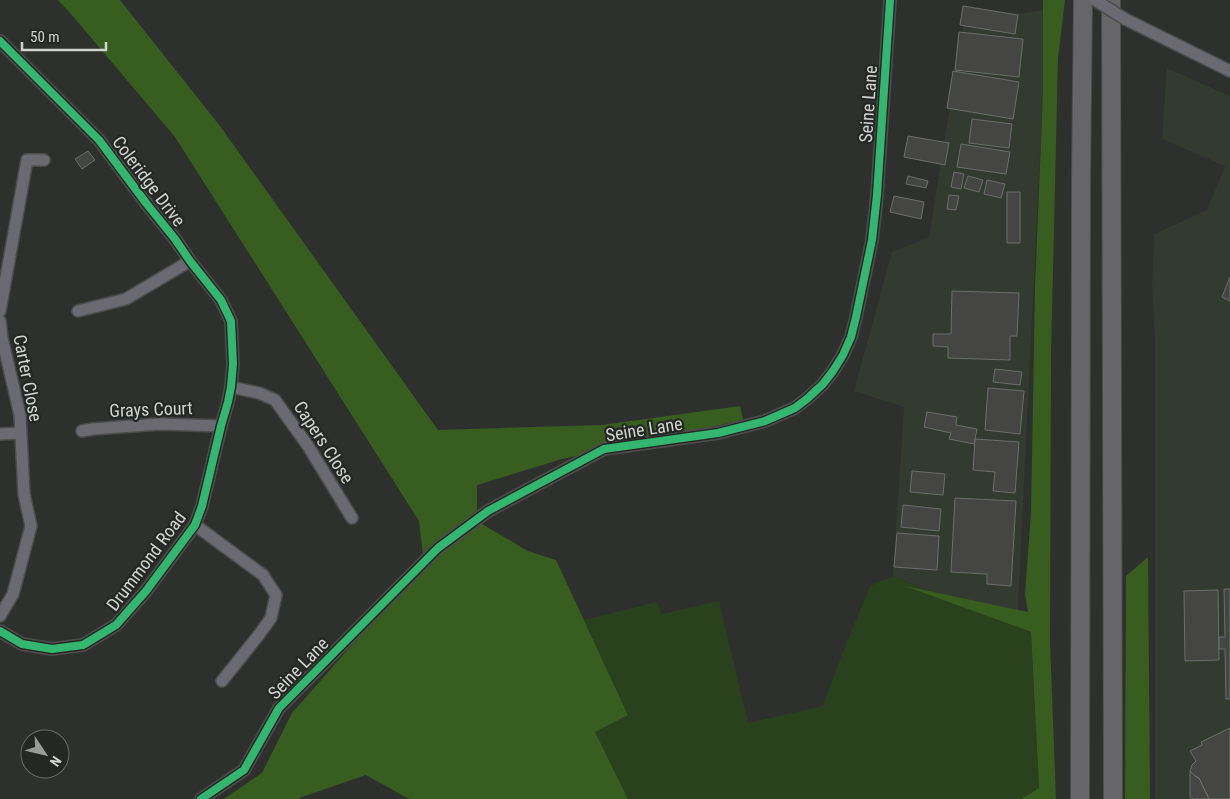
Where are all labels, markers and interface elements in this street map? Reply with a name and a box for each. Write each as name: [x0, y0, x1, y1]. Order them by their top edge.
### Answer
scale bar: [22, 20, 106, 52]
text: 50 m: [30, 28, 60, 46]
street label: Seine Lane: [855, 65, 881, 143]
street label: Coleridge Drive: [108, 132, 190, 230]
street label: Carter Close: [9, 333, 47, 423]
street label: Grays Court: [109, 397, 193, 421]
street label: Capers Close: [290, 397, 358, 487]
street label: Seine Lane: [604, 413, 684, 445]
street label: Drummond Road: [102, 507, 190, 615]
street label: Seine Lane: [264, 633, 332, 703]
north arrow: [20, 729, 70, 779]
text: N: [47, 753, 65, 770]

